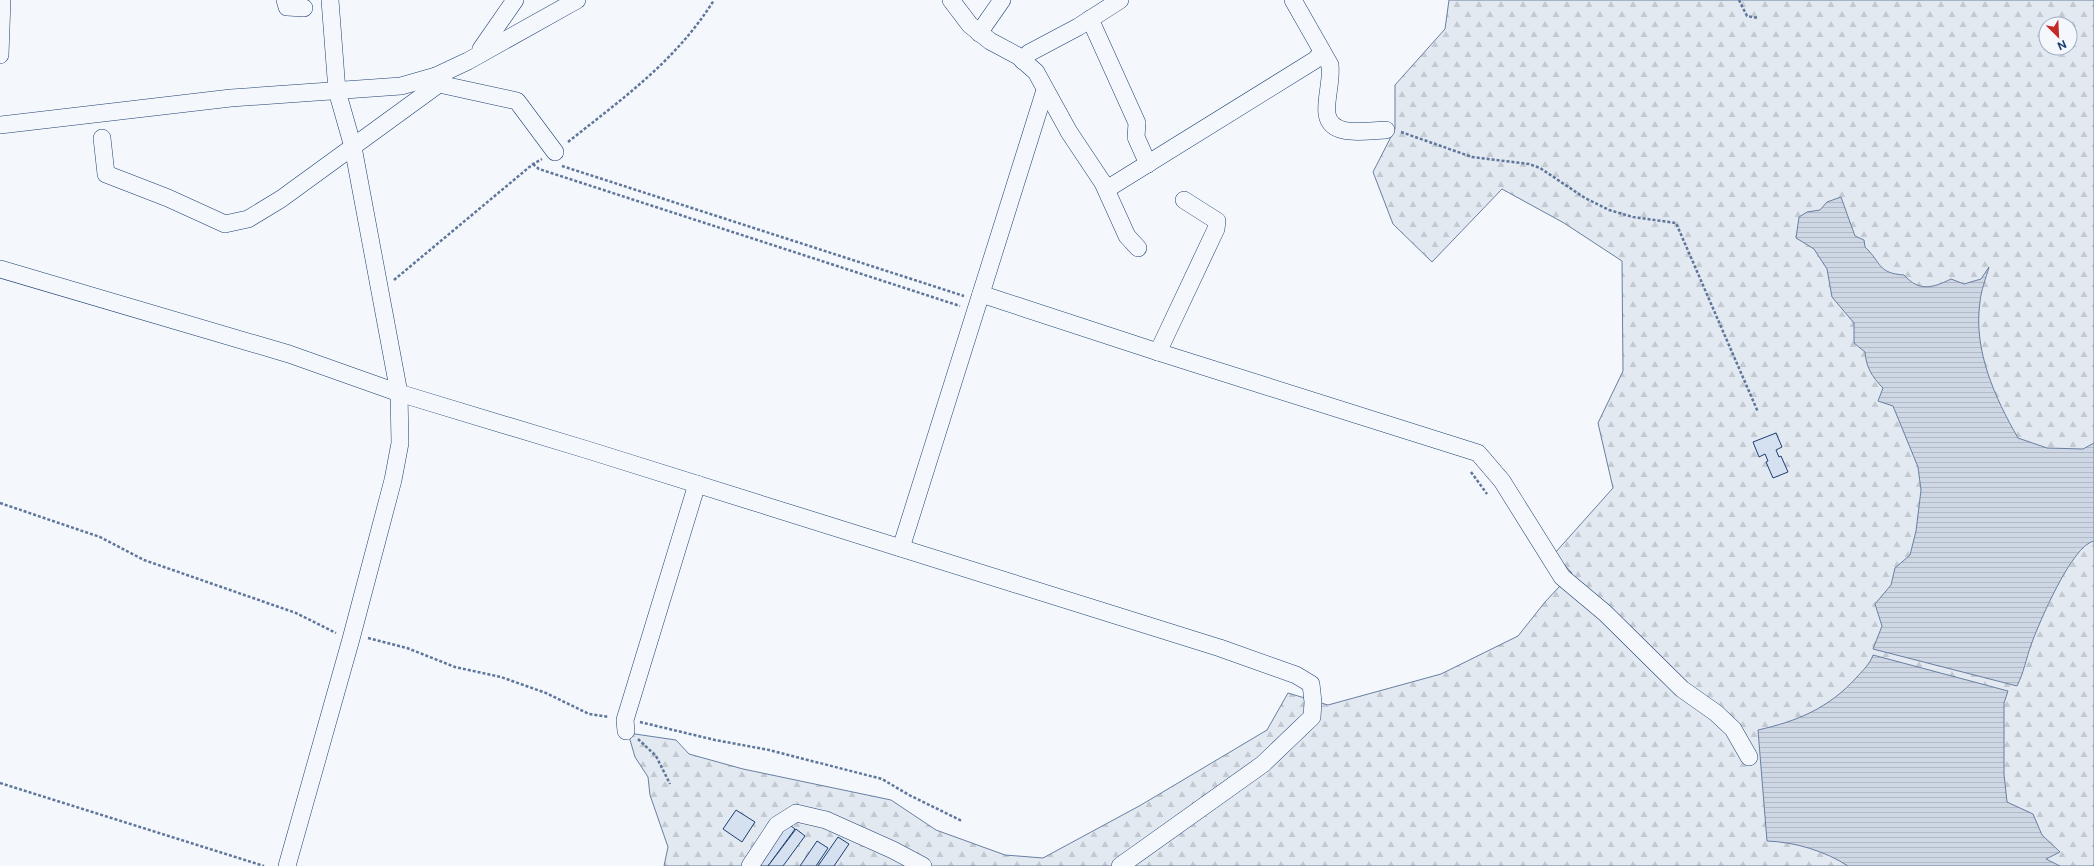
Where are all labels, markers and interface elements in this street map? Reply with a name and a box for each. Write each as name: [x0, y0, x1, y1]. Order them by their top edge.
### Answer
north arrow: [2038, 16, 2078, 56]
text: N: [2056, 38, 2068, 52]

